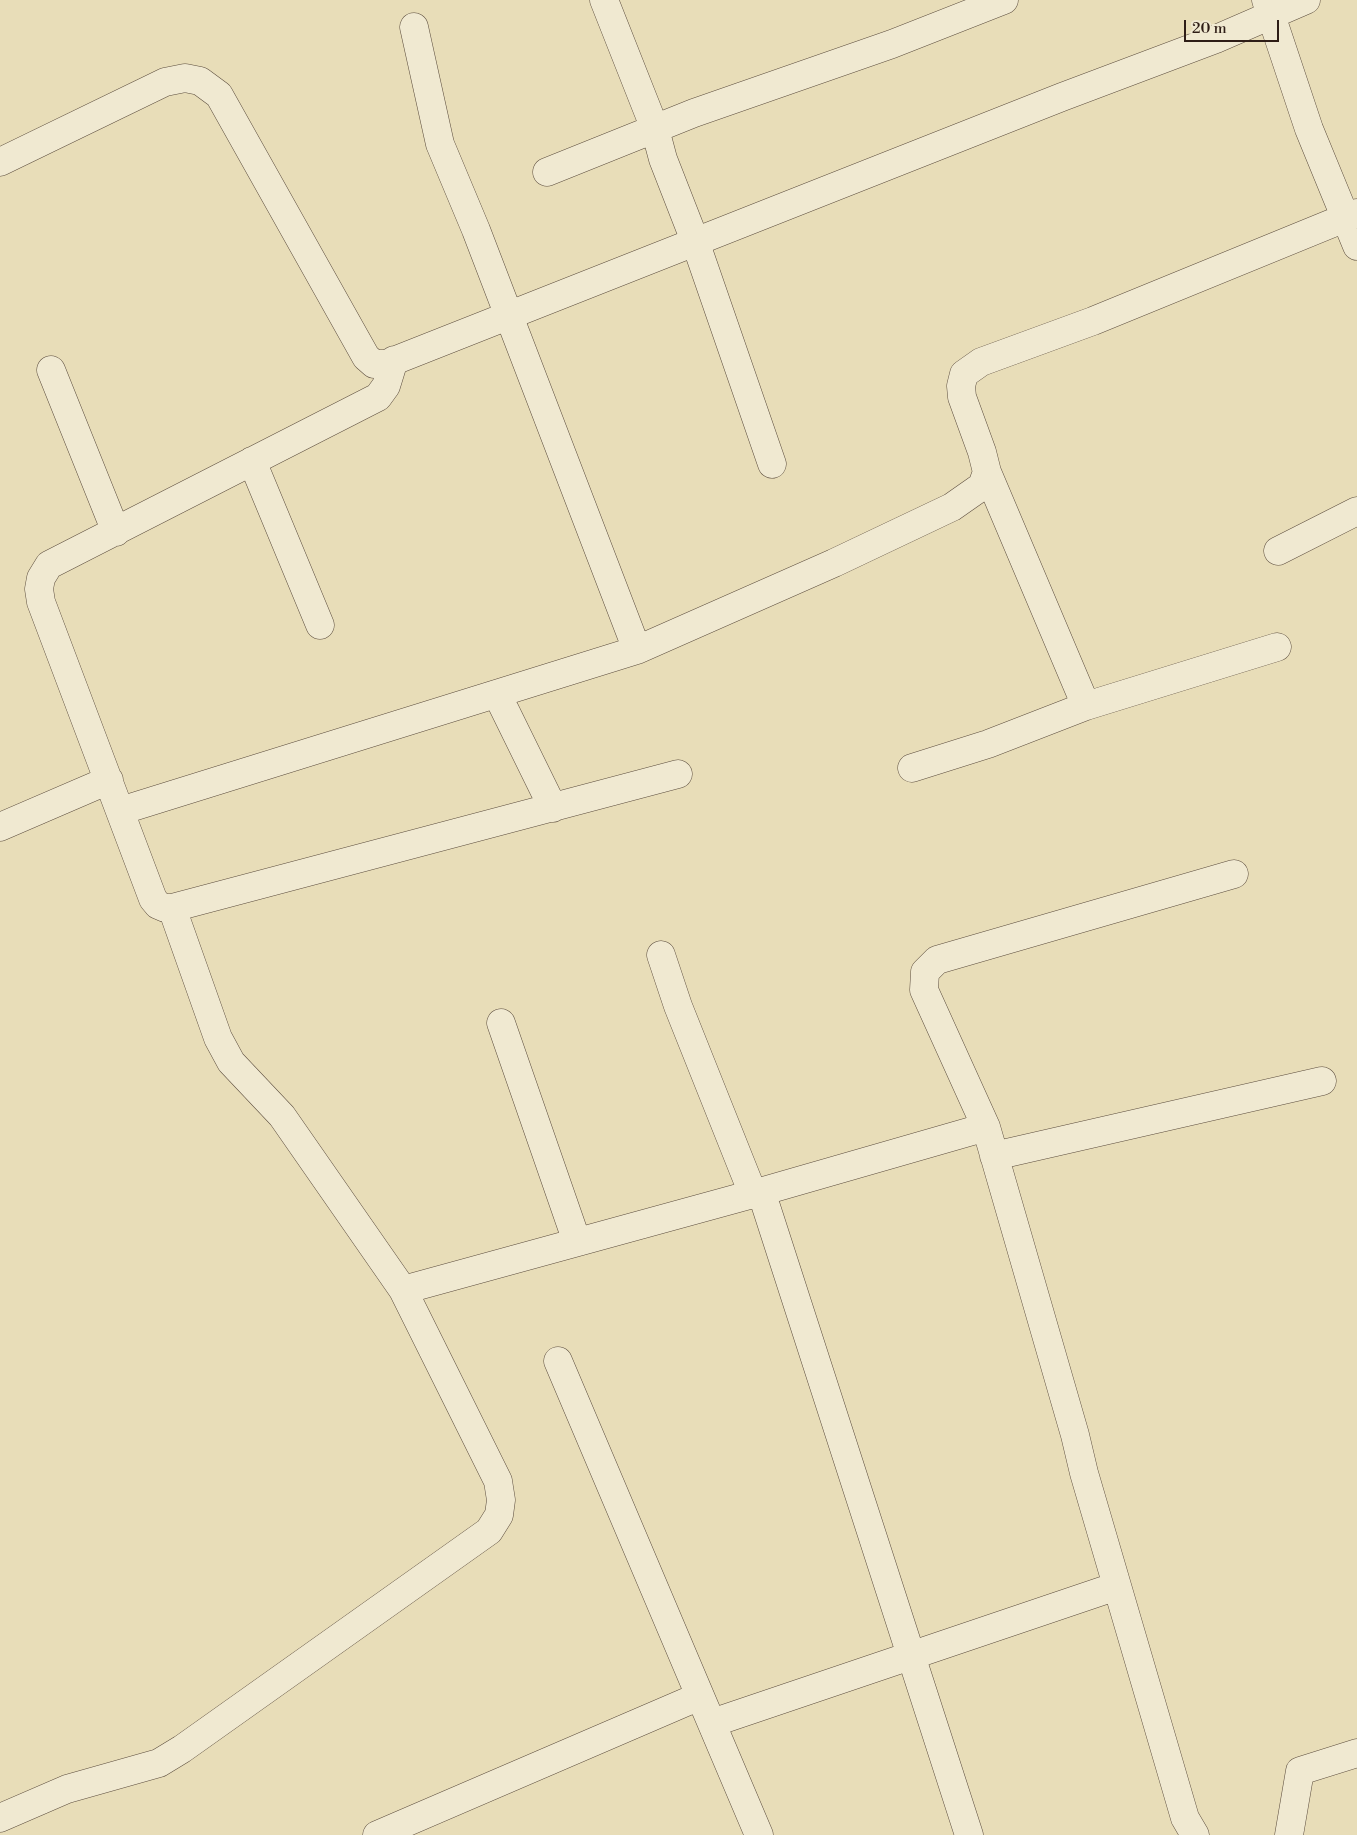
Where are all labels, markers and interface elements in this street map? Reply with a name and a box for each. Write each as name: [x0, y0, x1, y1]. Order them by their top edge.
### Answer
scale bar: [1187, 10, 1282, 42]
text: 20 m: [1192, 19, 1227, 38]

